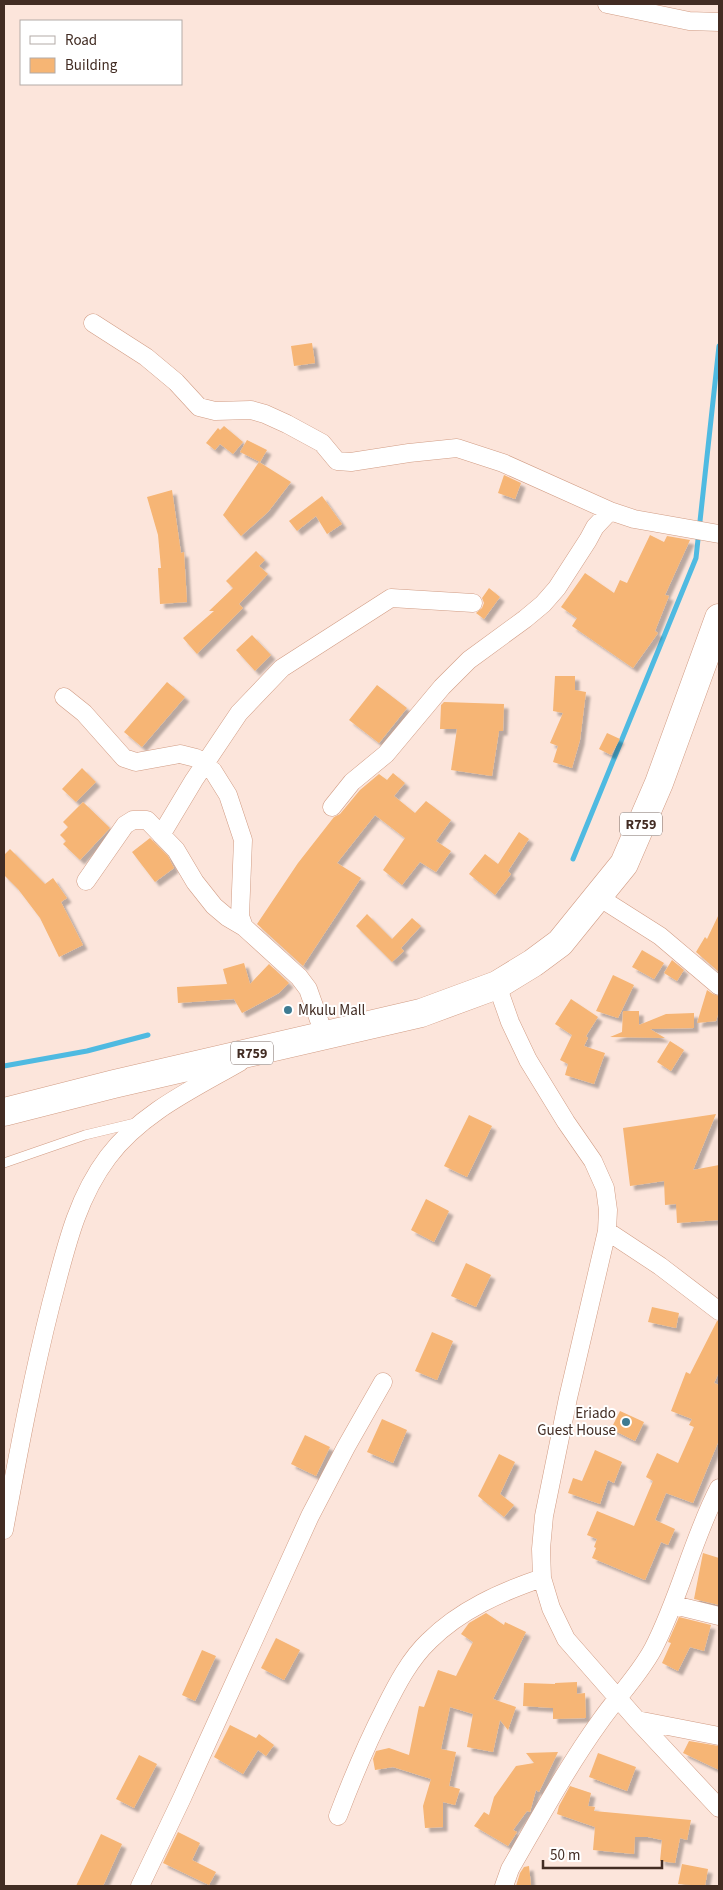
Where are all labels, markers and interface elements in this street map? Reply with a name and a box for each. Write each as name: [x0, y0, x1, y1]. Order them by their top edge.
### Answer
legend: [20, 20, 182, 85]
text: Road: [65, 30, 97, 51]
text: Building: [65, 55, 118, 76]
road number: R759: [620, 812, 662, 836]
place label: Mkulu Mall: [298, 1000, 366, 1021]
marker: Mkulu Mall: [282, 1004, 294, 1016]
road number: R759: [231, 1042, 273, 1064]
place label: Eriado Guest House: [537, 1403, 616, 1441]
marker: Eriado Guest House: [620, 1416, 632, 1428]
scale bar: [543, 1838, 662, 1870]
text: 50 m: [550, 1845, 580, 1866]

